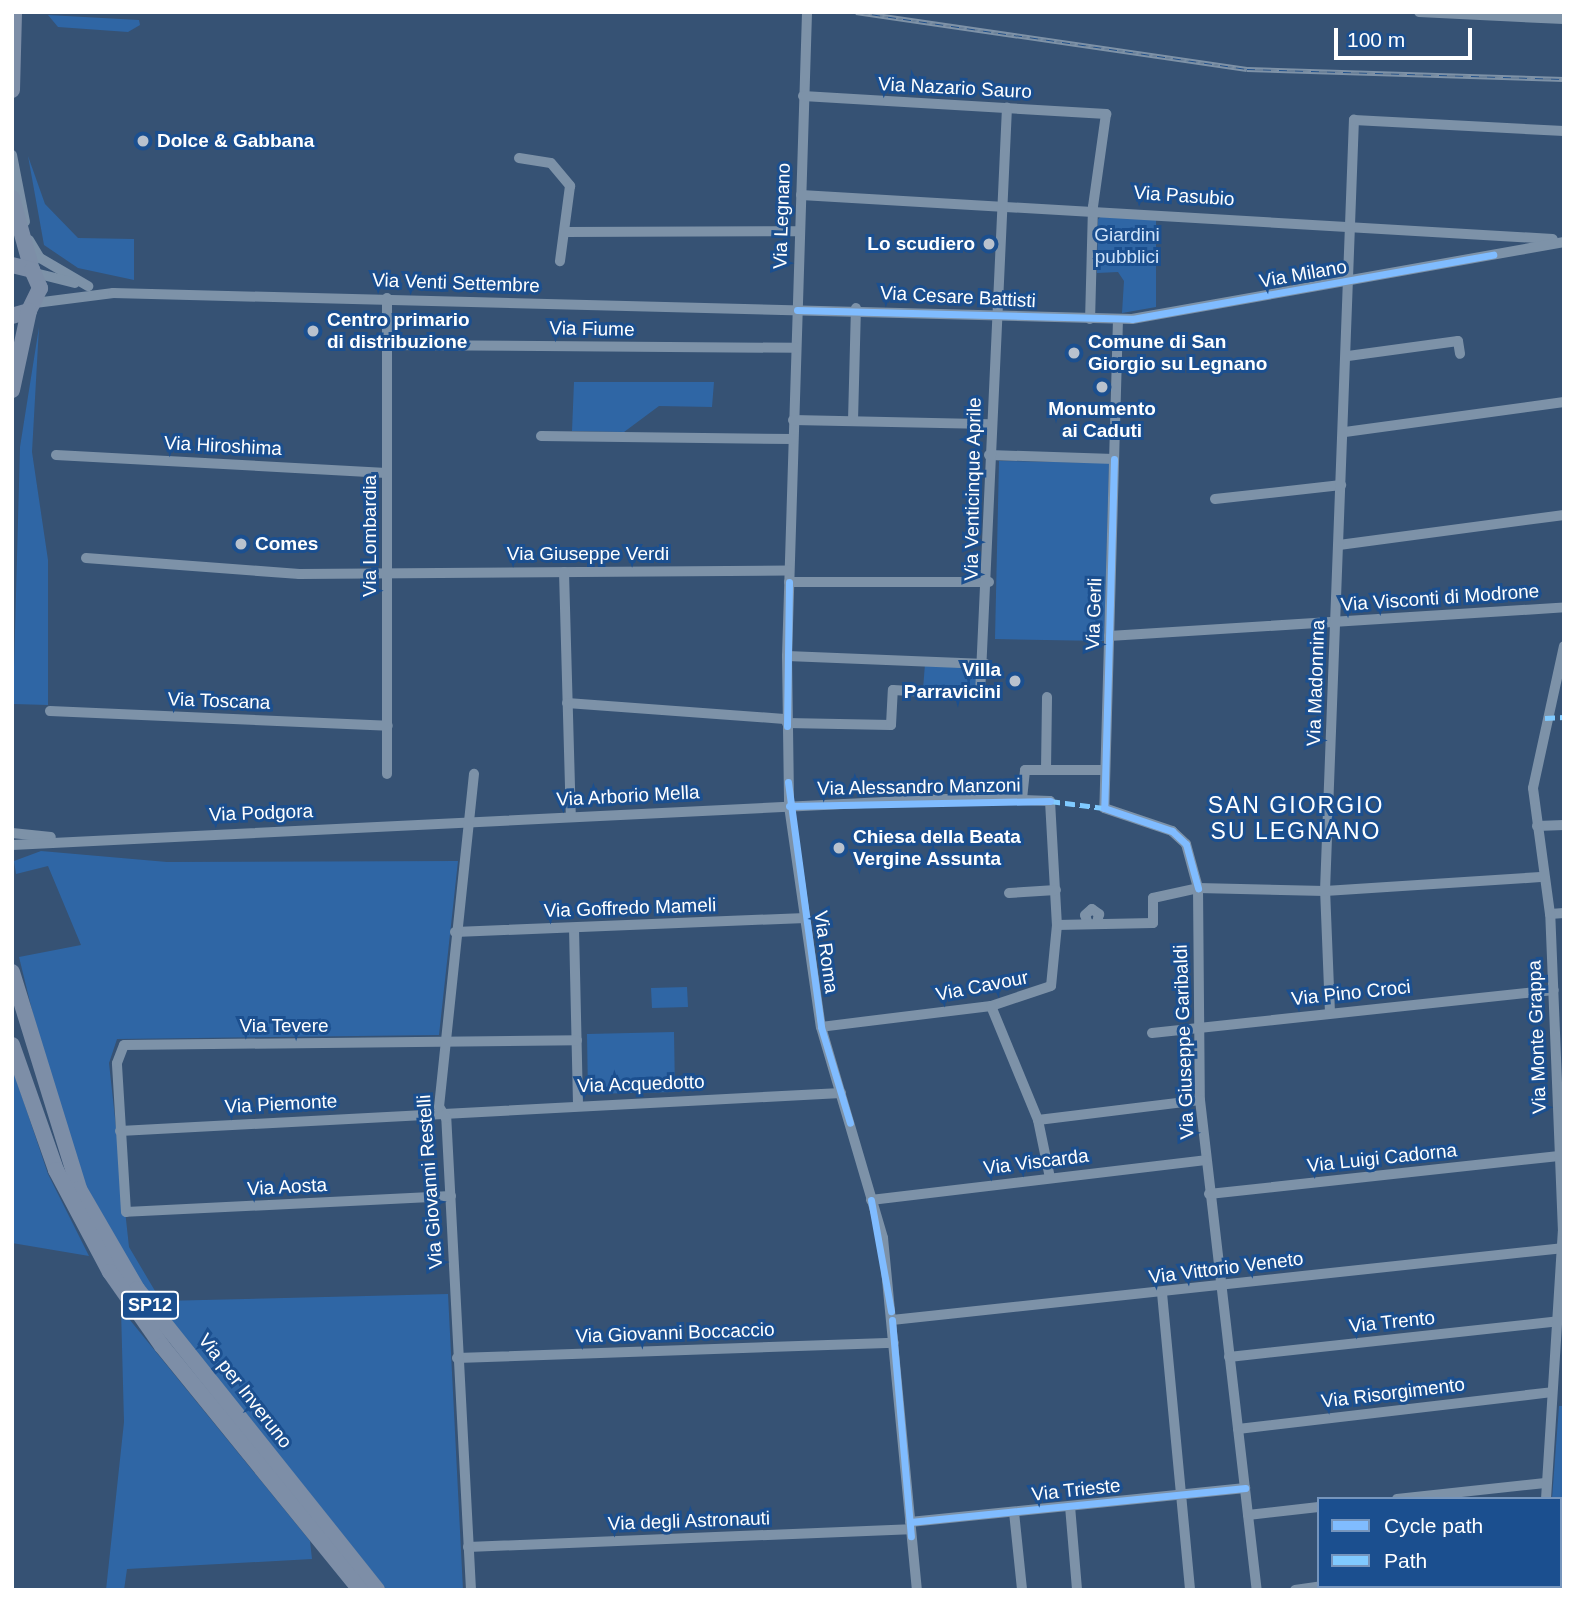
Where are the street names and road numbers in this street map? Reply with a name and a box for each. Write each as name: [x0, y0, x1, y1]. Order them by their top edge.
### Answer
street label: Via Nazario Sauro: [878, 73, 1032, 103]
street label: Via Legnano: [769, 162, 795, 270]
street label: Via Pasubio: [1133, 181, 1235, 211]
street label: Via Milano: [1258, 255, 1348, 293]
street label: Via Venti Settembre: [372, 269, 540, 297]
street label: Via Cesare Battisti: [880, 282, 1036, 312]
street label: Via Fiume: [549, 317, 635, 341]
street label: Via Venticinque Aprile: [960, 397, 986, 581]
street label: Via Hiroshima: [164, 432, 282, 460]
street label: Via Lombardia: [359, 475, 381, 597]
street label: Via Giuseppe Verdi: [507, 543, 669, 565]
street label: Via Gerli: [1081, 577, 1107, 651]
street label: Via Visconti di Modrone: [1340, 580, 1540, 616]
street label: Via Madonnina: [1302, 619, 1330, 747]
street label: Via Toscana: [167, 688, 271, 714]
street label: Via Alessandro Manzoni: [817, 774, 1021, 800]
street label: Via Arborio Mella: [555, 781, 701, 811]
street label: Via Podgora: [209, 800, 313, 826]
street label: Via Goffredo Mameli: [543, 894, 717, 922]
street label: Via Roma: [809, 909, 843, 995]
street label: Via Giuseppe Garibaldi: [1169, 944, 1199, 1140]
street label: Via Monte Grappa: [1523, 960, 1551, 1114]
street label: Via Cavour: [934, 966, 1030, 1006]
street label: Via Pino Croci: [1290, 975, 1412, 1011]
street label: Via Tevere: [239, 1015, 329, 1037]
street label: Via Acquedotto: [576, 1070, 706, 1098]
street label: Via Piemonte: [224, 1090, 338, 1118]
street label: Via Giovanni Restelli: [413, 1094, 447, 1270]
street label: Via Luigi Cadorna: [1306, 1139, 1458, 1177]
street label: Via Viscarda: [982, 1144, 1090, 1180]
street label: Via Aosta: [246, 1173, 328, 1201]
street label: Via Vittorio Veneto: [1147, 1247, 1305, 1289]
road number: SP12: [120, 1290, 180, 1320]
street label: Via Trento: [1348, 1306, 1436, 1338]
street label: Via Giovanni Boccaccio: [575, 1318, 775, 1348]
street label: Via per Inveruno: [193, 1329, 297, 1453]
street label: Via Risorgimento: [1320, 1373, 1466, 1413]
street label: Via Trieste: [1030, 1474, 1122, 1506]
street label: Via degli Astronauti: [607, 1507, 771, 1535]

